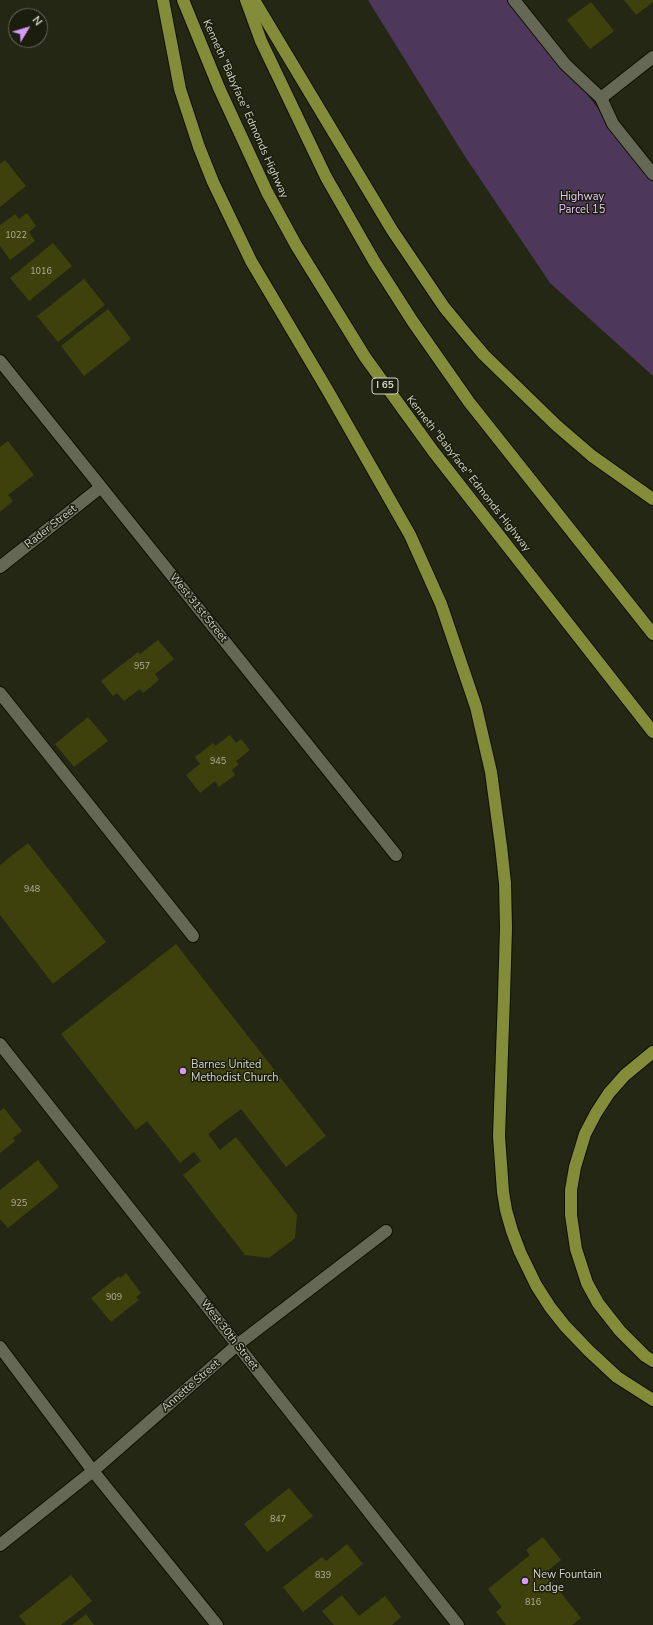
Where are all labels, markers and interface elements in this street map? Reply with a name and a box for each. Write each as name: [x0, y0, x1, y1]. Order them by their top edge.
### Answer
north arrow: [8, 8, 48, 48]
text: N: [29, 13, 46, 29]
street label: Kenneth "Babyface" Edmonds Highway: [199, 18, 291, 200]
park label: Highway Parcel 15: [559, 190, 605, 216]
house number: 1022: [5, 231, 27, 241]
house number: 1016: [30, 267, 52, 277]
road number: I 65: [372, 378, 398, 394]
street label: Kenneth "Babyface" Edmonds Highway: [403, 393, 533, 555]
street label: Rader Street: [22, 503, 80, 551]
street label: West 31st Street: [166, 571, 230, 645]
house number: 957: [134, 662, 150, 672]
house number: 945: [210, 757, 226, 767]
house number: 948: [24, 885, 40, 895]
place label: Barnes United Methodist Church: [191, 1058, 278, 1084]
marker: Barnes United Methodist Church: [178, 1066, 188, 1076]
house number: 925: [11, 1199, 27, 1209]
house number: 909: [106, 1293, 122, 1303]
street label: West 30th Street: [198, 1297, 260, 1373]
street label: Annette Street: [159, 1357, 223, 1415]
house number: 847: [270, 1515, 286, 1525]
place label: New Fountain Lodge: [533, 1568, 602, 1594]
house number: 839: [315, 1571, 331, 1581]
marker: New Fountain Lodge: [520, 1576, 530, 1586]
house number: 816: [525, 1598, 541, 1608]

